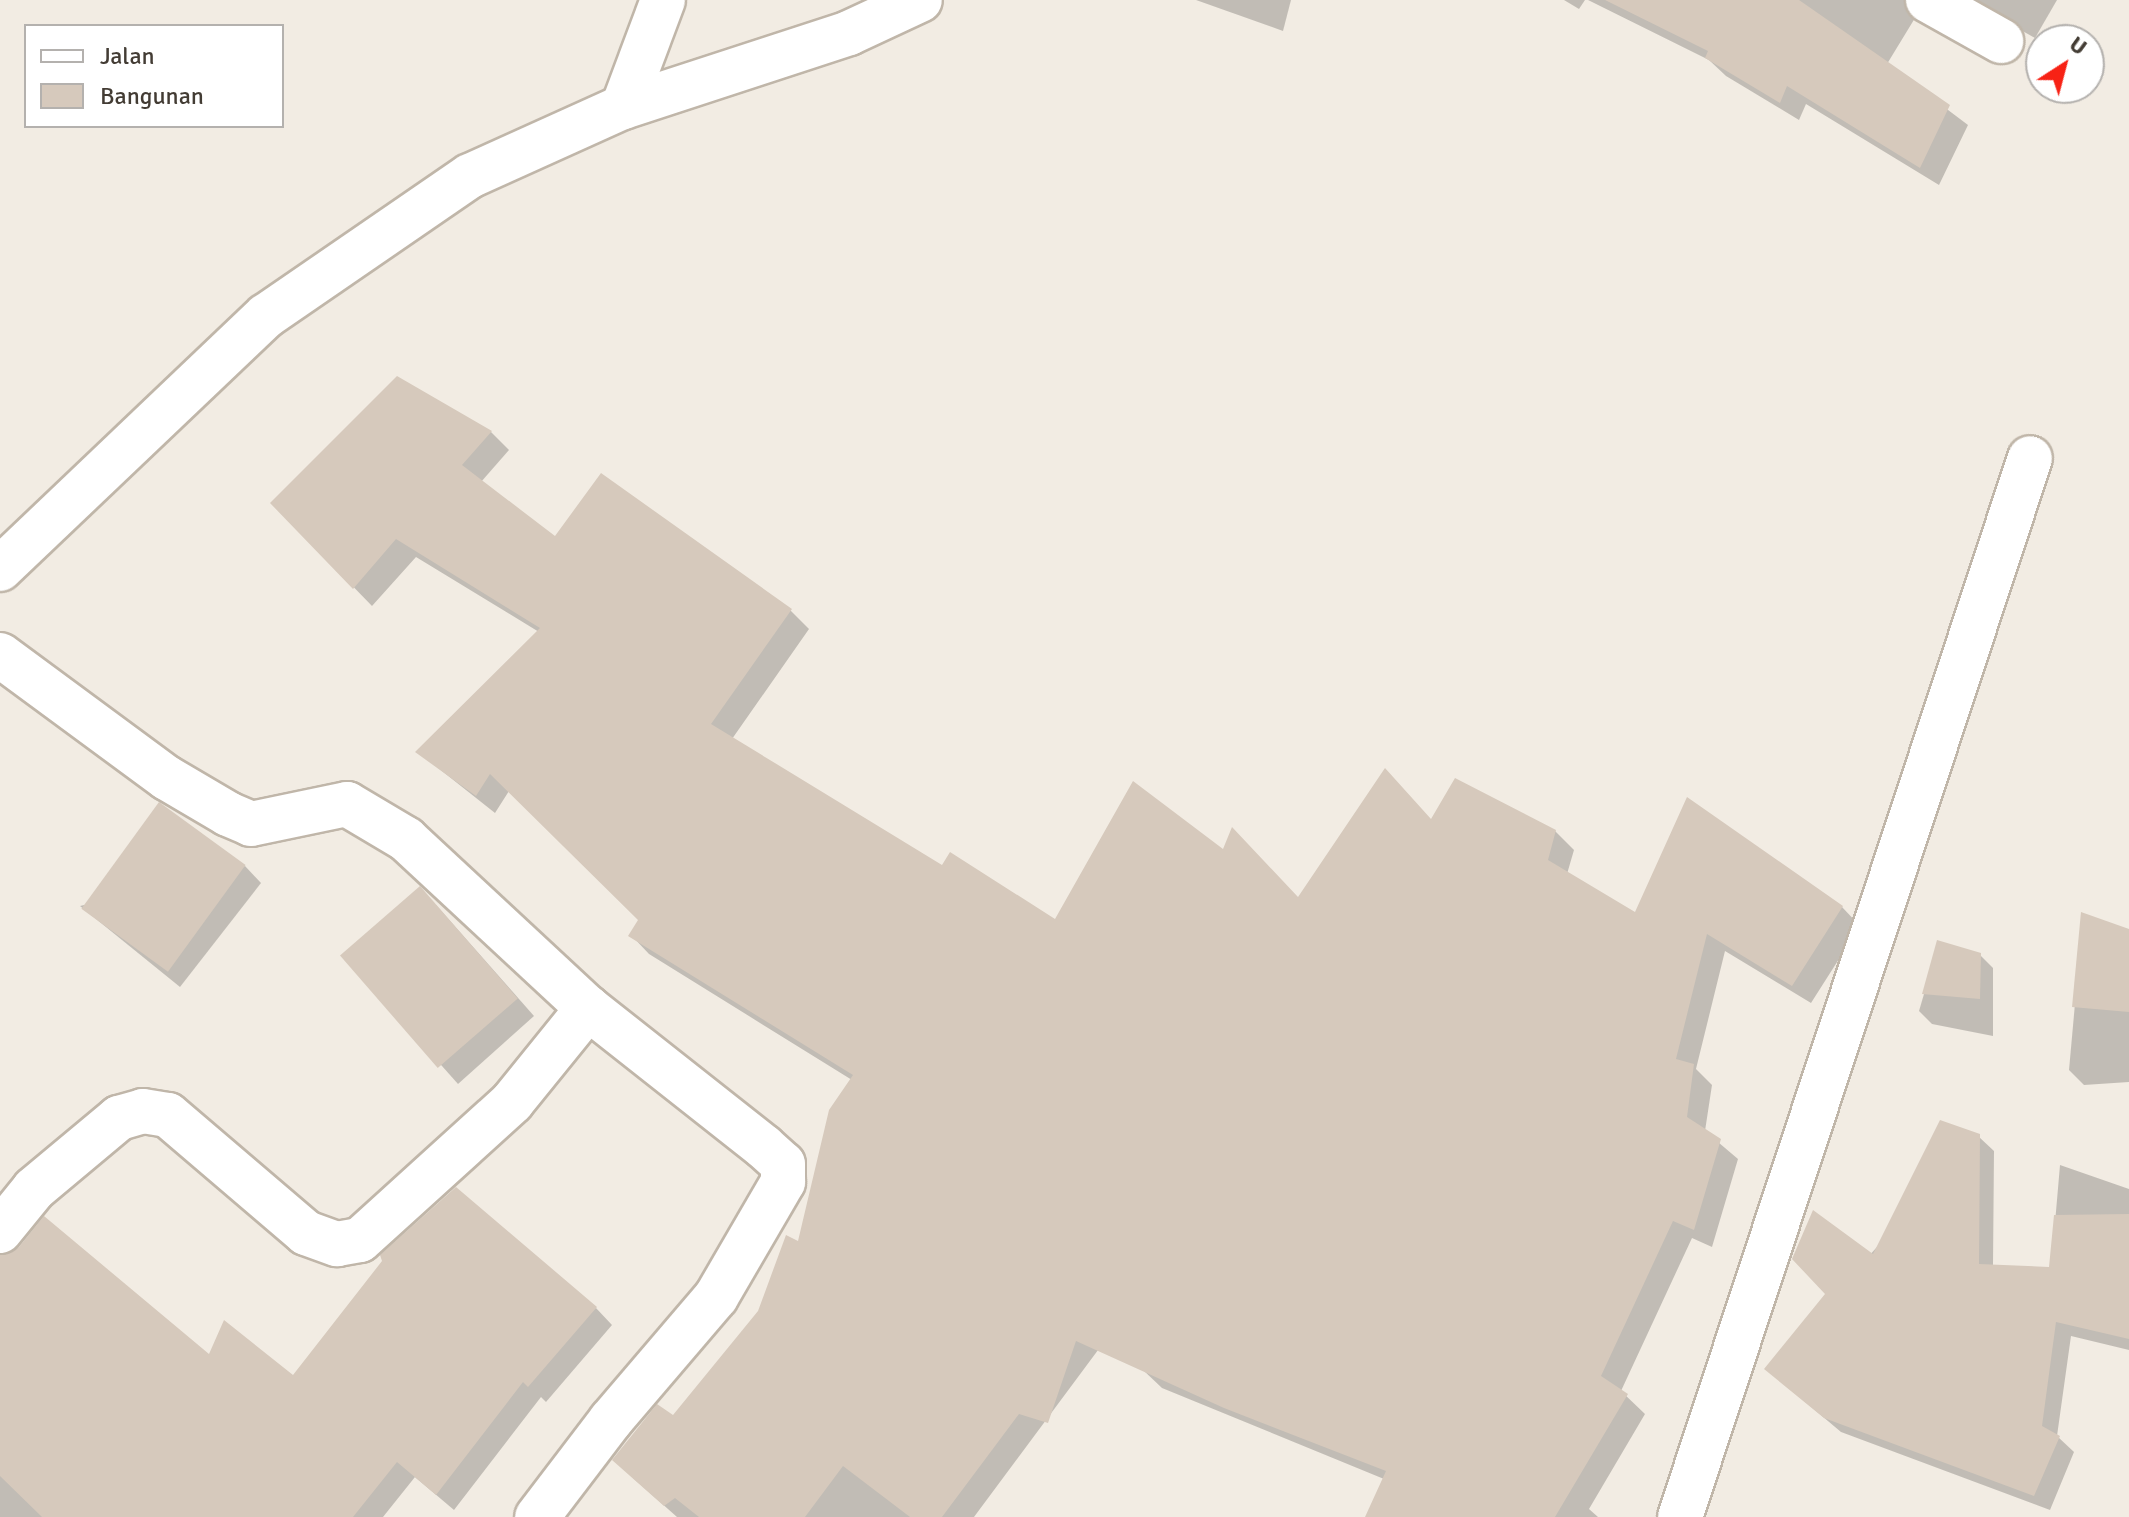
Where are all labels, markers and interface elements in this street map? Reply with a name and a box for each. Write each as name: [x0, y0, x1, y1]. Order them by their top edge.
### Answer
legend: [24, 24, 284, 128]
north arrow: [2025, 24, 2105, 104]
text: U: [2064, 31, 2092, 61]
text: Jalan: [100, 41, 155, 71]
text: Bangunan: [100, 81, 204, 111]

